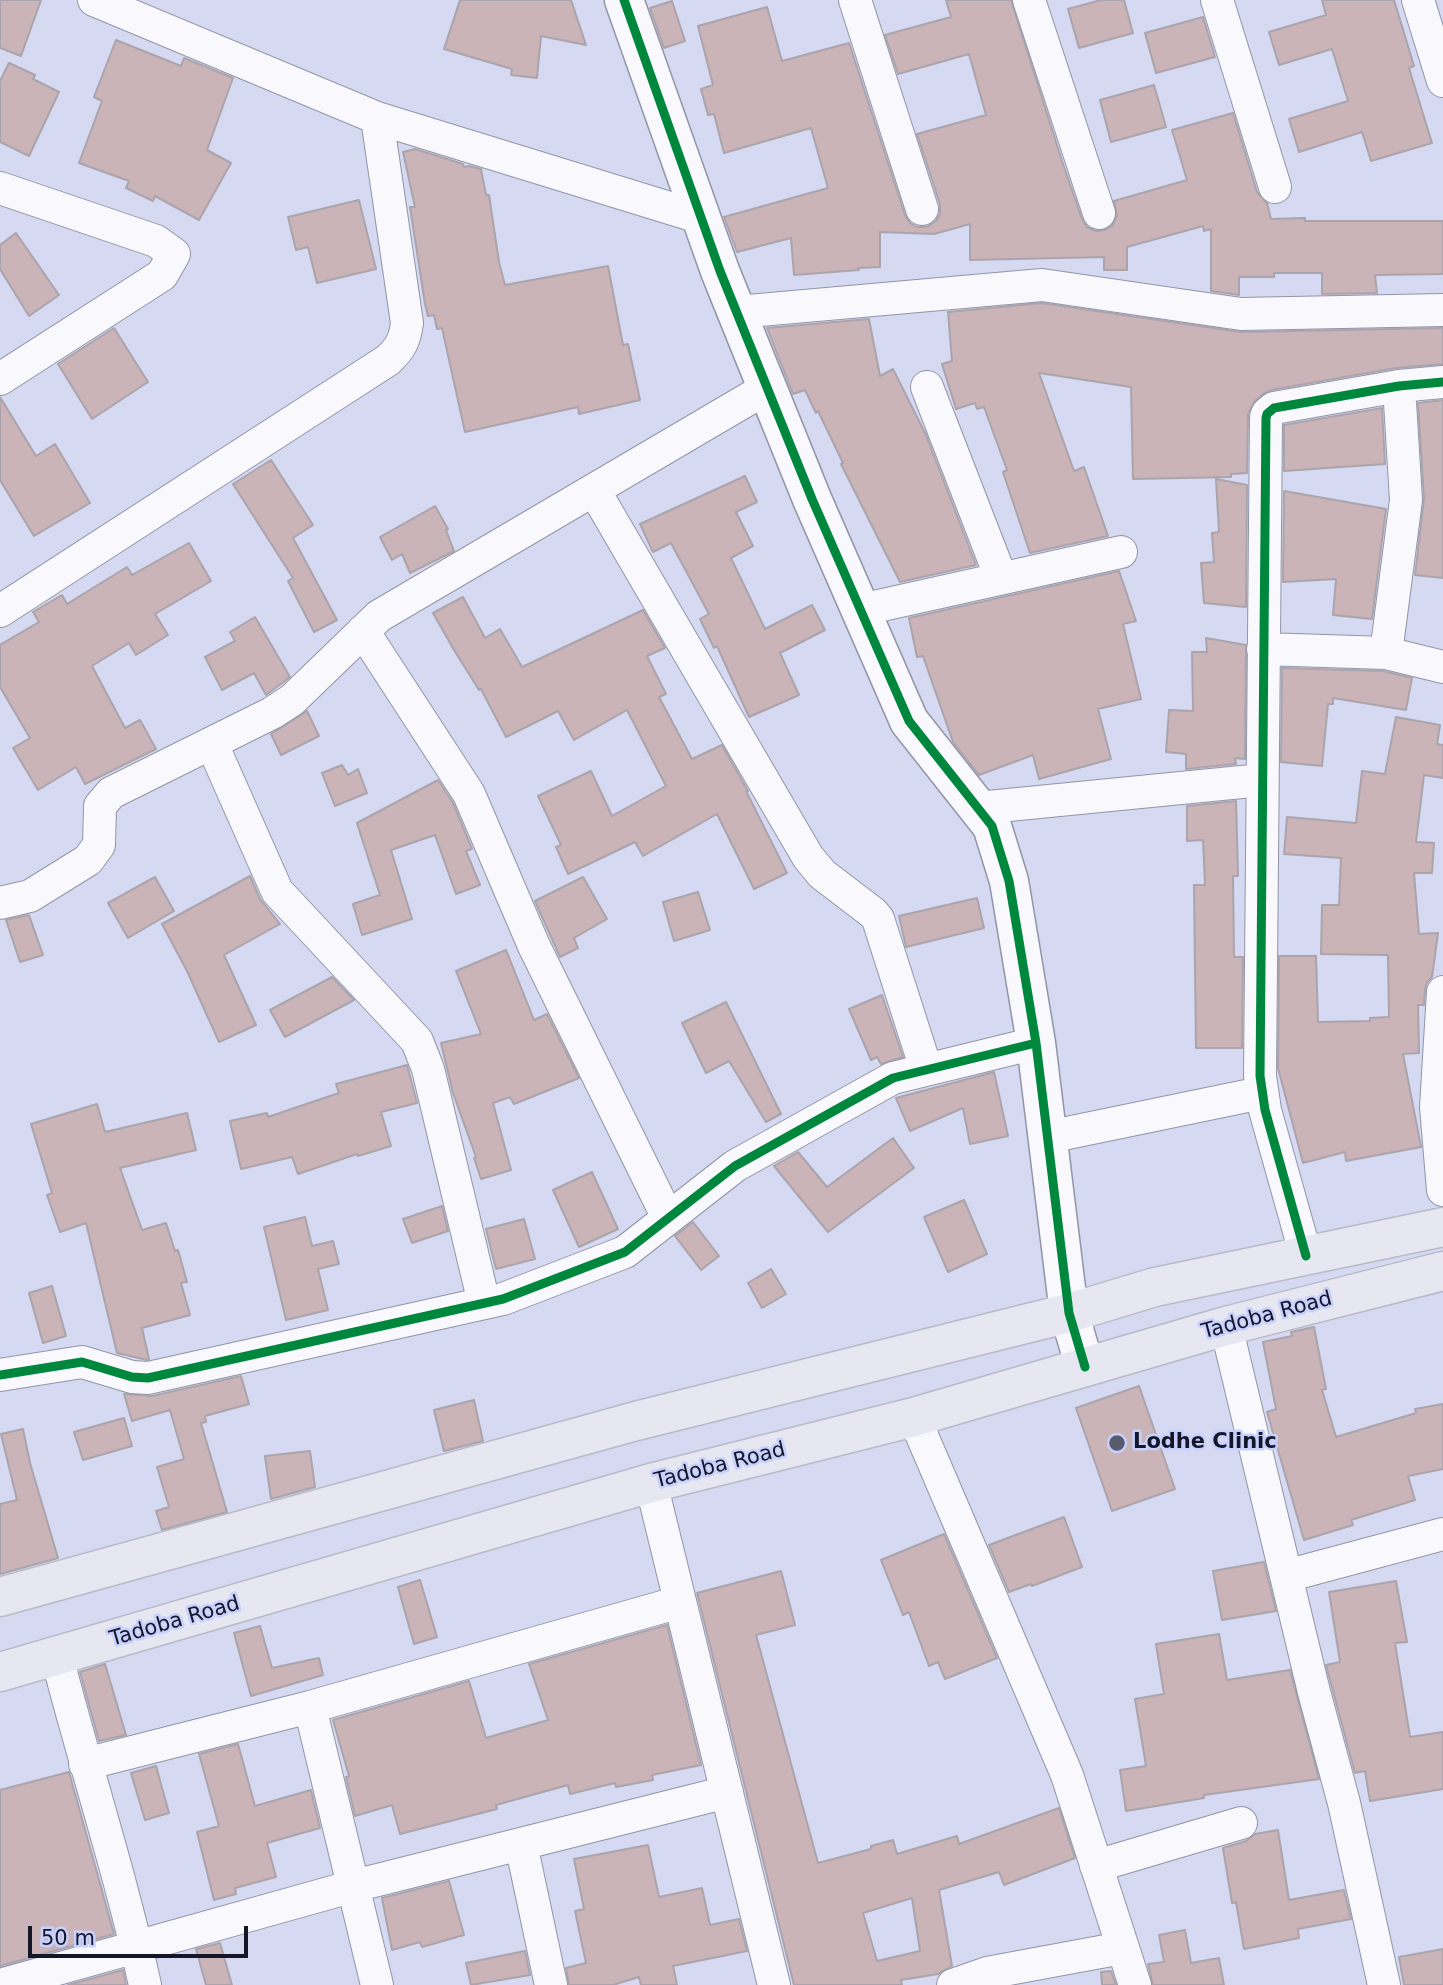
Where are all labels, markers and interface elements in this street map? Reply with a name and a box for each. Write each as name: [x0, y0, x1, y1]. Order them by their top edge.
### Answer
street label: Tadoba Road: [1199, 1286, 1335, 1346]
place label: Lodhe Clinic: [1133, 1430, 1277, 1456]
marker: Lodhe Clinic: [1107, 1433, 1127, 1453]
street label: Tadoba Road: [652, 1438, 788, 1494]
street label: Tadoba Road: [107, 1591, 243, 1653]
scale bar: [32, 1912, 252, 1956]
text: 50 m: [41, 1926, 95, 1950]

